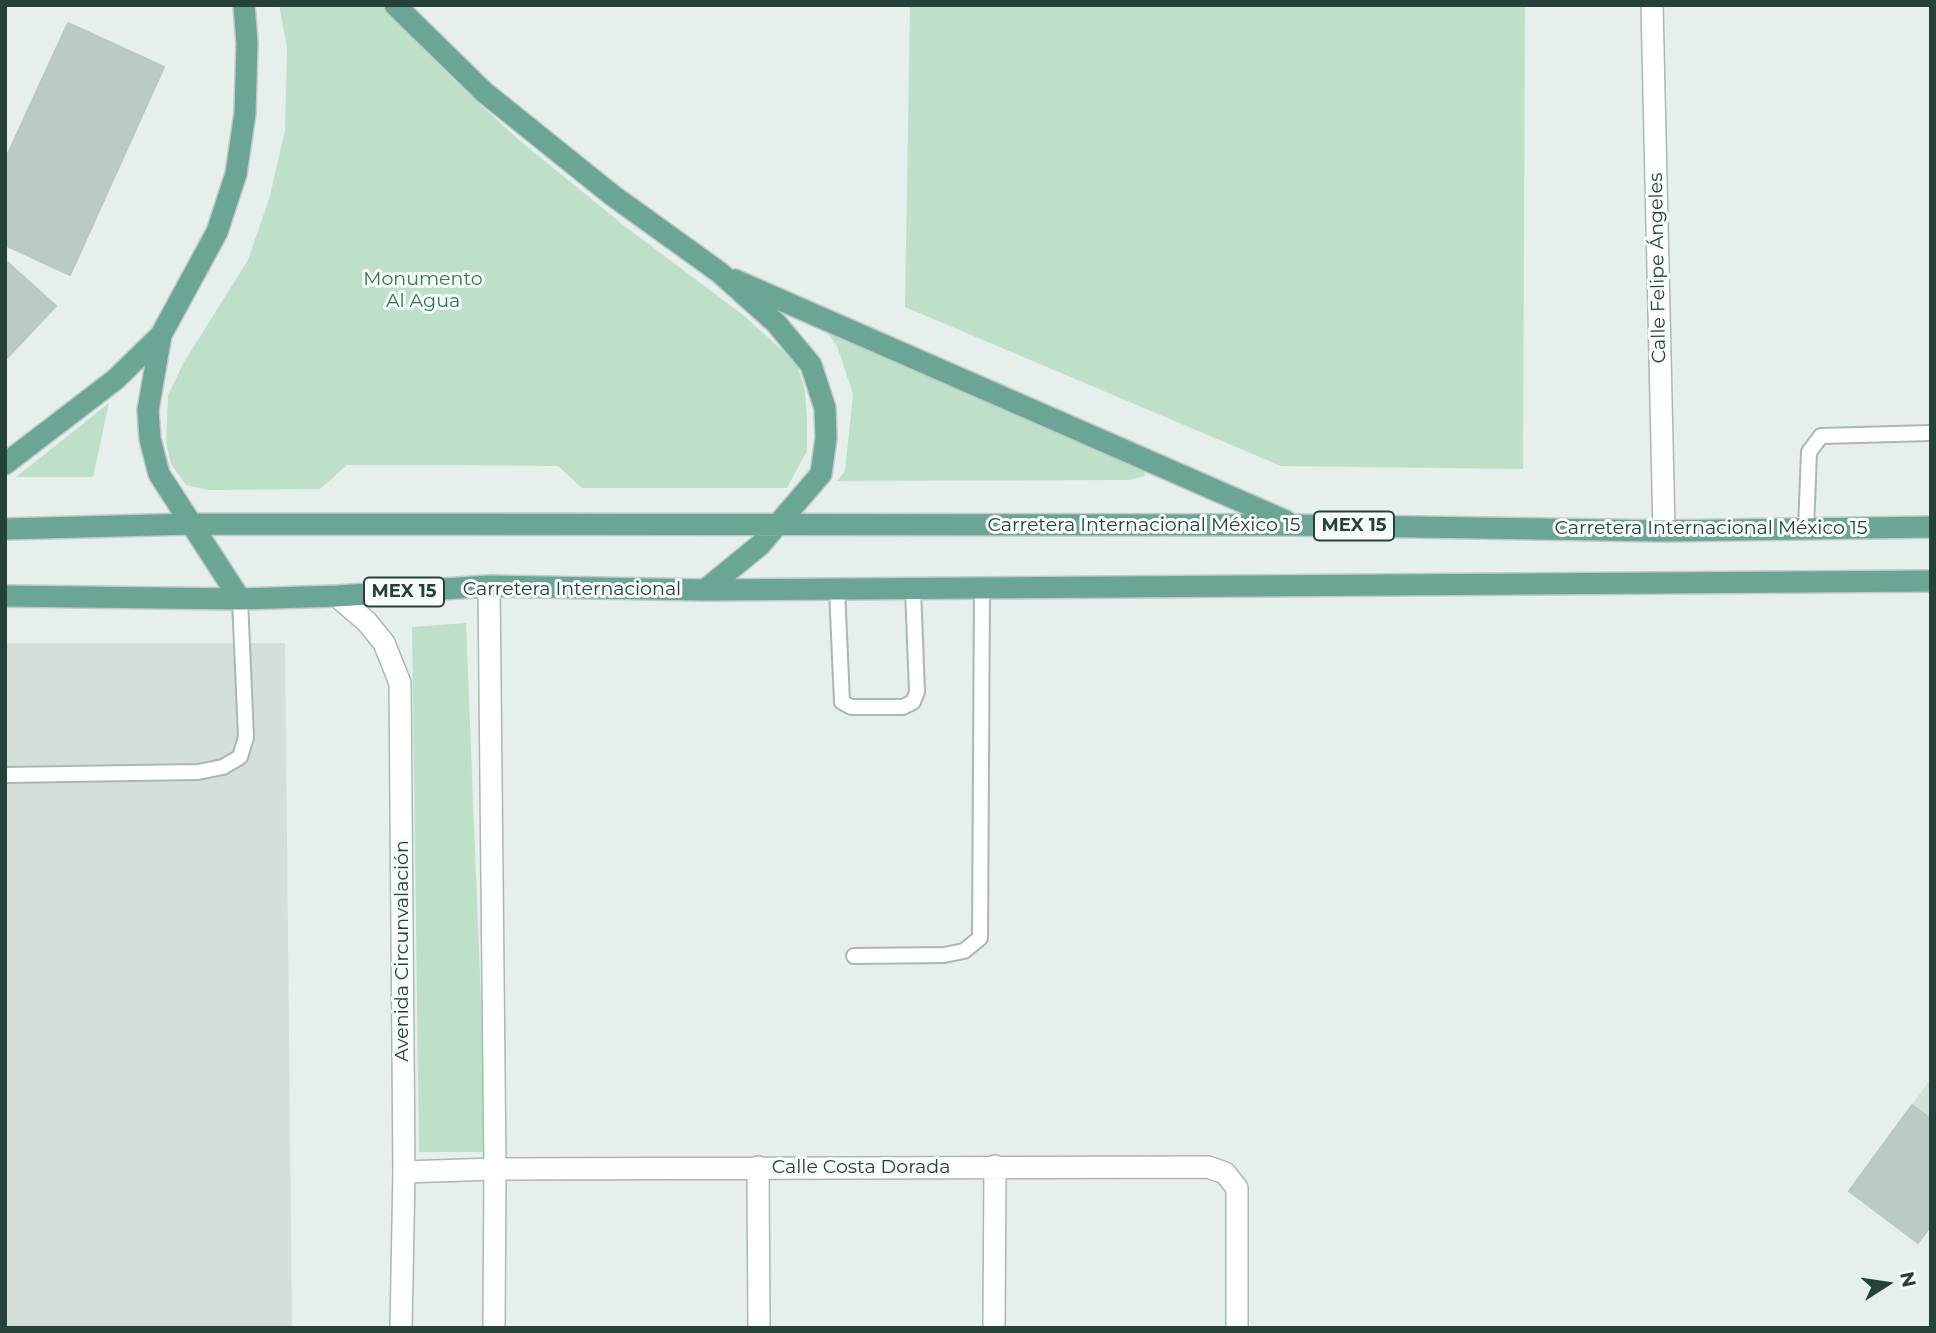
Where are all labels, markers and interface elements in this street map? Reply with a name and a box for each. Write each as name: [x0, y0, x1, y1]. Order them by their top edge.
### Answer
street label: Calle Felipe Ángeles: [1645, 172, 1671, 364]
park label: Monumento Al Agua: [363, 268, 483, 312]
road number: MEX 15: [1314, 512, 1394, 540]
street label: Carretera Internacional México 15: [987, 514, 1301, 536]
street label: Carretera Internacional México 15: [1554, 517, 1868, 539]
road number: MEX 15: [364, 578, 444, 606]
street label: Carretera Internacional: [463, 578, 681, 600]
street label: Avenida Circunvalación: [391, 840, 413, 1062]
street label: Calle Costa Dorada: [772, 1156, 950, 1178]
north arrow: [1852, 1249, 1922, 1319]
text: N: [1895, 1270, 1921, 1289]

